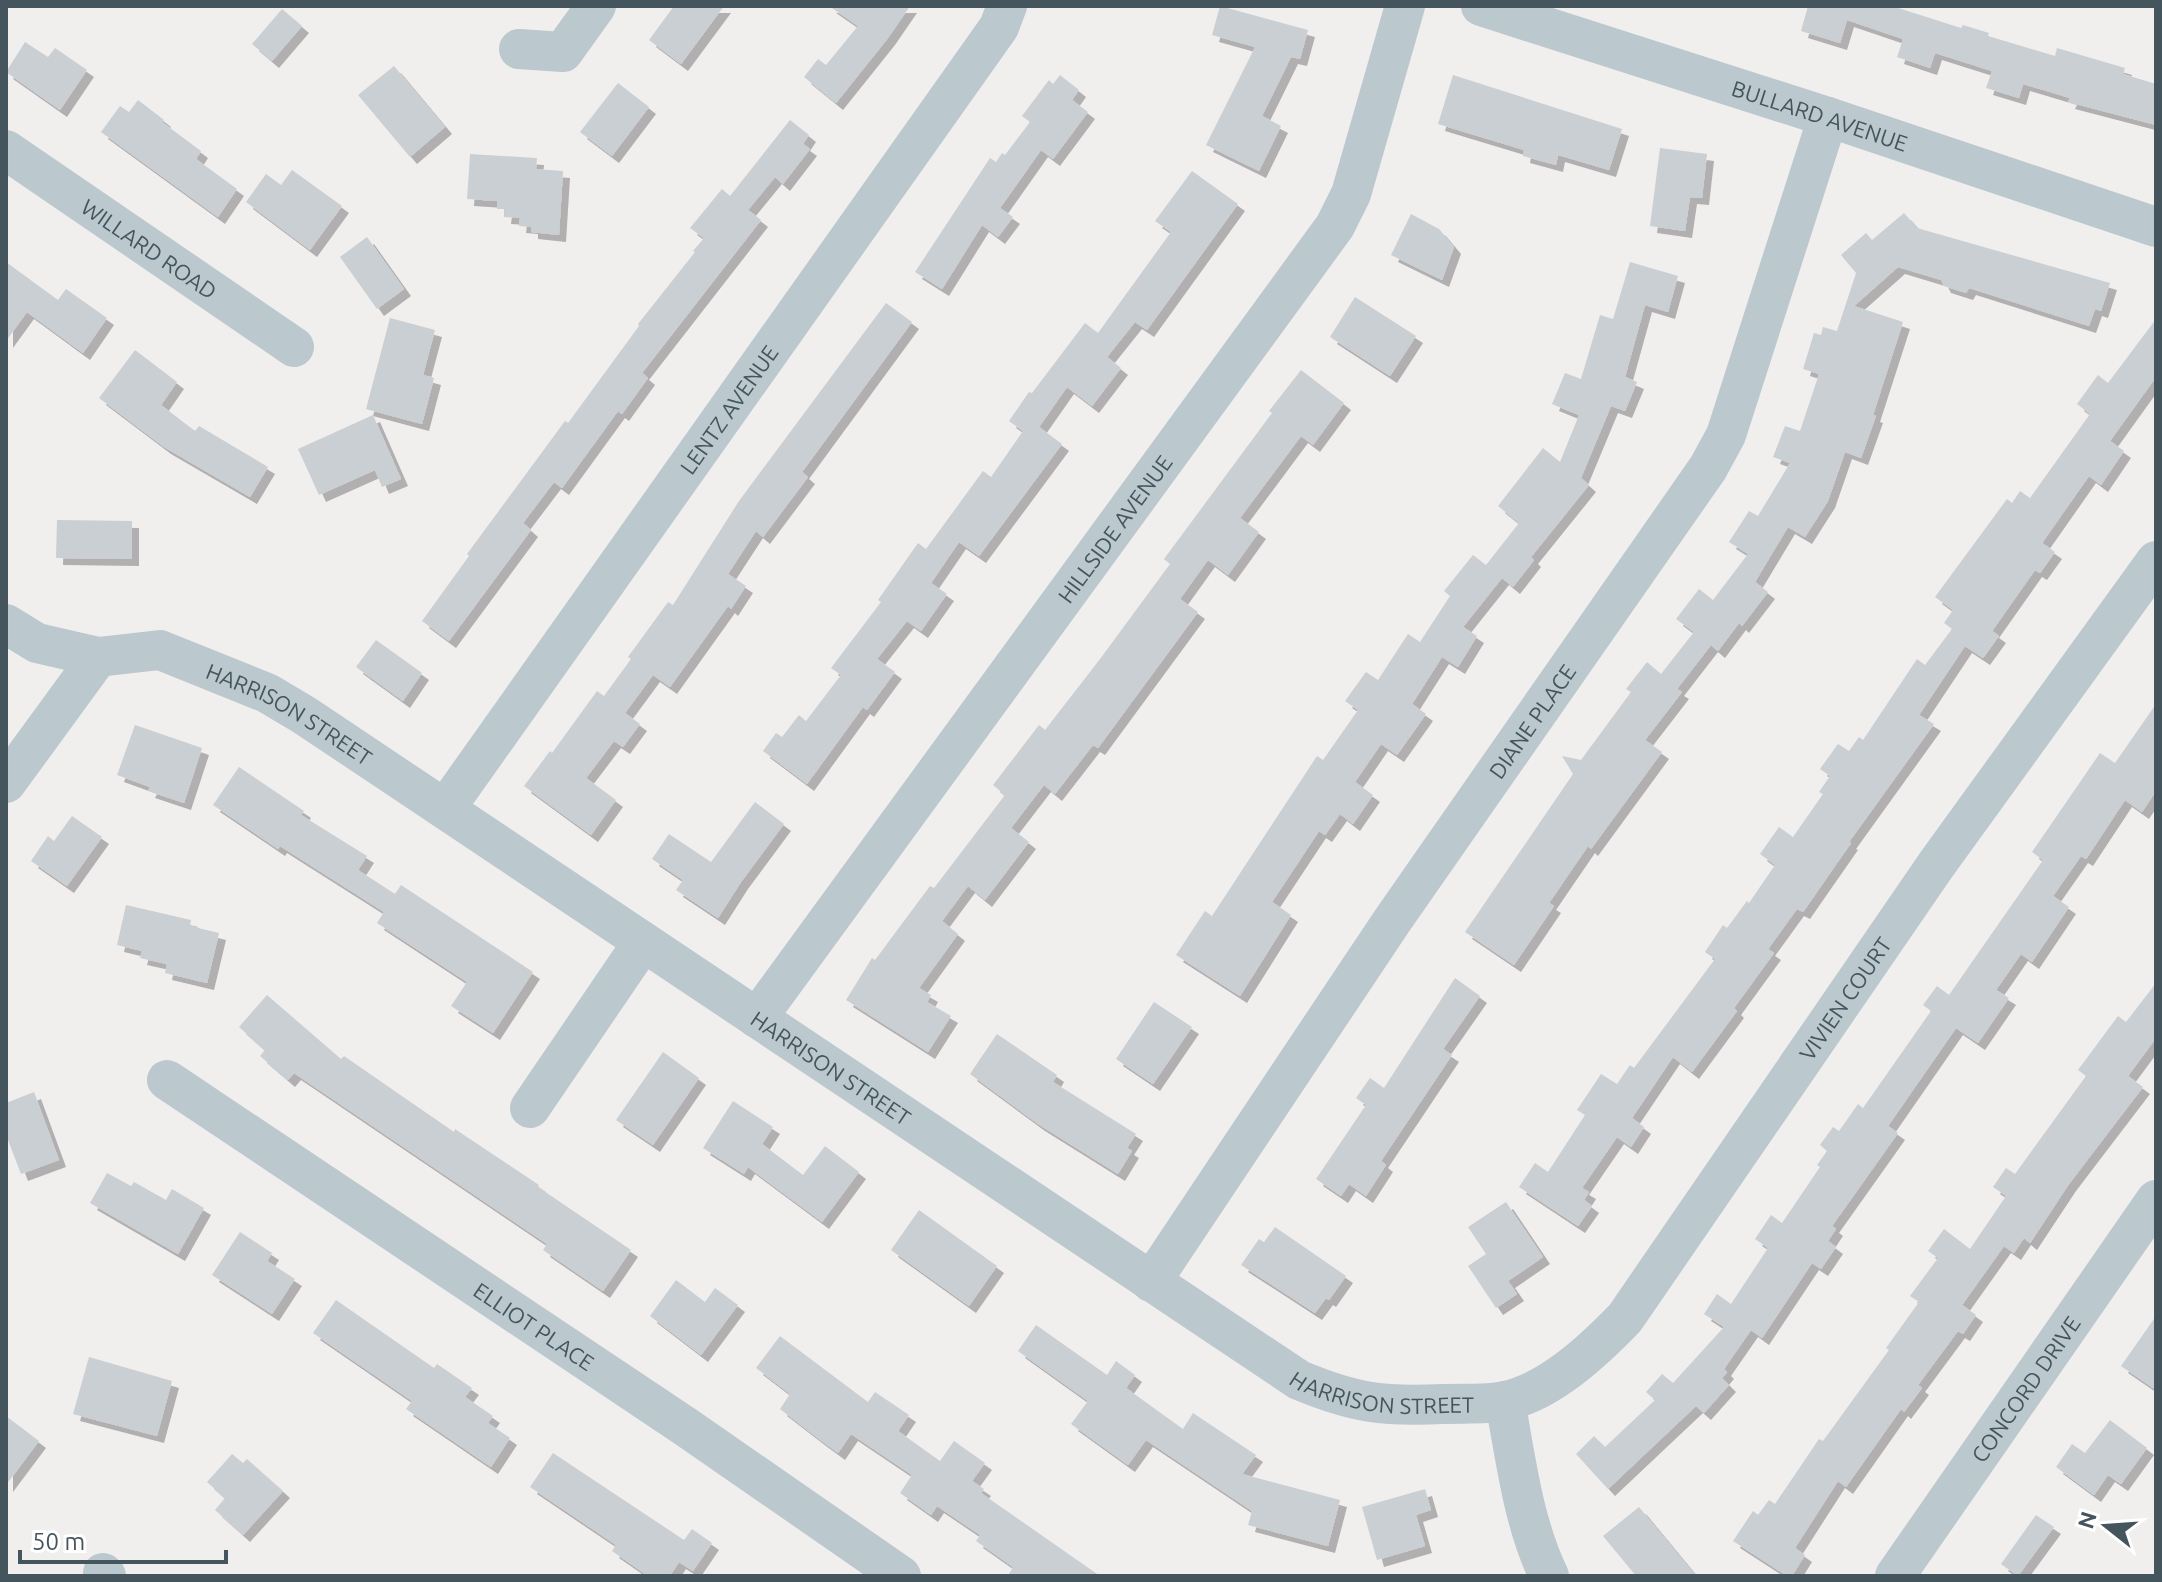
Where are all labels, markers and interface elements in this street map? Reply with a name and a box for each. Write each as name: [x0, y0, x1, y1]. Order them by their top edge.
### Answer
street label: BULLARD AVENUE: [1729, 75, 1911, 155]
street label: WILLARD ROAD: [77, 193, 222, 303]
street label: LENTZ AVENUE: [674, 340, 782, 478]
street label: HILLSIDE AVENUE: [1052, 450, 1176, 607]
street label: HARRISON STREET: [203, 658, 377, 770]
street label: DIANE PLACE: [1483, 659, 1580, 783]
street label: VIVIEN COURT: [1794, 932, 1895, 1065]
street label: HARRISON STREET: [747, 1005, 916, 1130]
street label: ELLIOT PLACE: [470, 1277, 599, 1375]
street label: CONCORD DRIVE: [1966, 1311, 2084, 1466]
street label: HARRISON STREET: [1286, 1365, 1474, 1417]
north arrow: [2066, 1486, 2146, 1566]
text: N: [2072, 1508, 2101, 1532]
scale bar: [20, 1514, 226, 1564]
text: 50 m: [32, 1528, 85, 1555]

